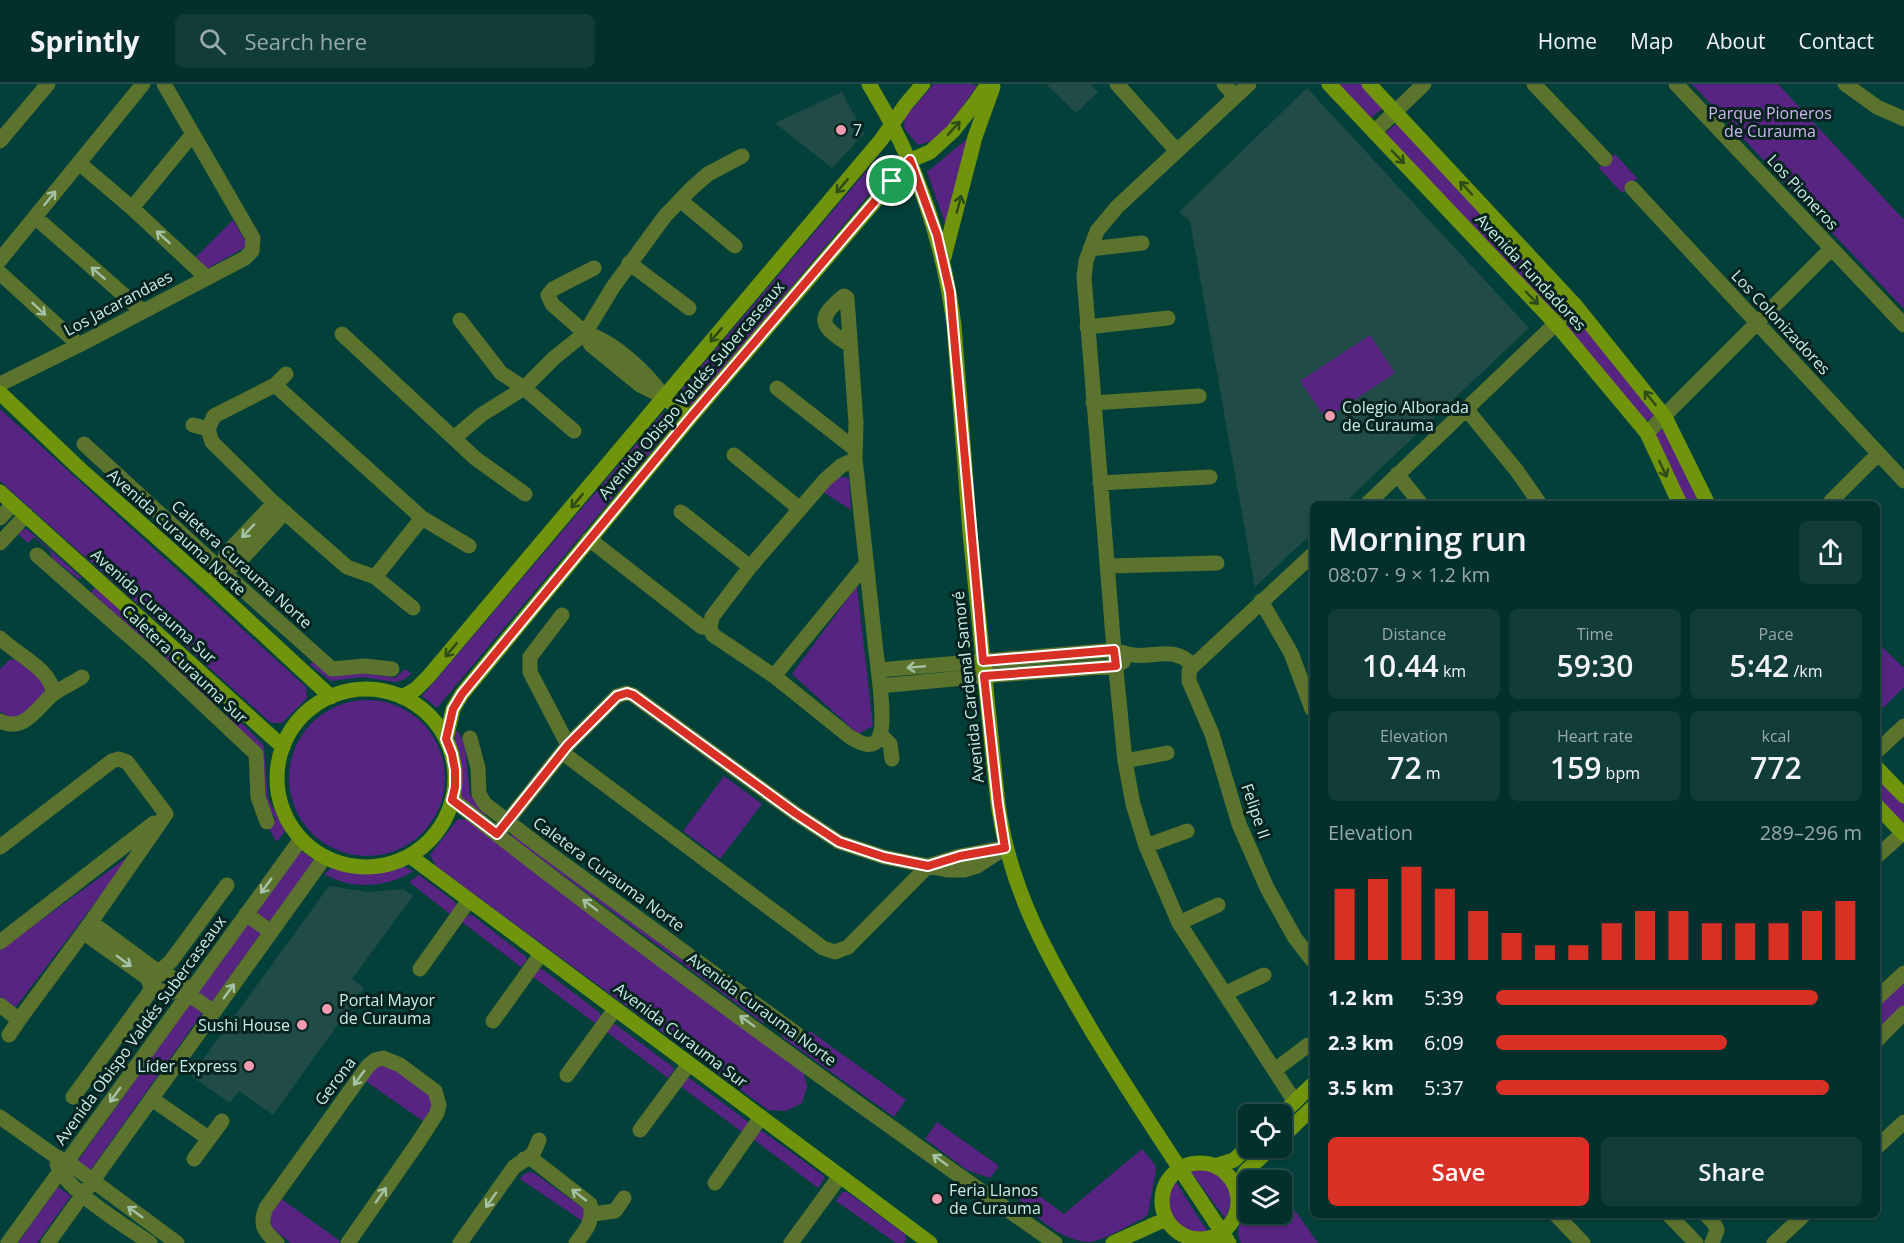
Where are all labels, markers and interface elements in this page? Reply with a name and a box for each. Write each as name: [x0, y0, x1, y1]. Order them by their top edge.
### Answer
search box: [175, 14, 595, 68]
text: Sprintly: [30, 22, 139, 60]
icon: search: [196, 25, 229, 58]
text: Search here: [244, 26, 367, 56]
text: Home: [1538, 27, 1597, 55]
text: Map: [1630, 27, 1673, 55]
text: About: [1706, 27, 1766, 55]
text: Contact: [1799, 27, 1874, 55]
park label: Parque Pioneros de Curauma: [1708, 102, 1832, 142]
place label: 7: [853, 119, 862, 141]
one-way arrow: [947, 121, 961, 136]
marker: 7: [834, 123, 848, 137]
one-way arrow: [1391, 149, 1405, 164]
street label: Los Pioneros: [1762, 150, 1844, 234]
pin: [866, 155, 917, 206]
icon: arrive: [875, 164, 908, 197]
one-way arrow: [835, 178, 849, 193]
one-way arrow: [1459, 181, 1473, 196]
one-way arrow: [44, 190, 57, 206]
one-way arrow: [954, 194, 965, 213]
street label: Avenida Fundadores: [1471, 209, 1591, 335]
one-way arrow: [156, 230, 171, 244]
street label: Los Jacarandaes: [60, 265, 176, 341]
street label: Los Colonizadores: [1727, 265, 1835, 379]
one-way arrow: [91, 266, 106, 280]
street label: Avenida Obispo Valdés Subercaseaux: [593, 276, 789, 504]
one-way arrow: [1525, 291, 1540, 306]
one-way arrow: [32, 302, 47, 316]
one-way arrow: [709, 327, 723, 342]
one-way arrow: [1643, 390, 1656, 406]
place label: Colegio Alborada de Curauma: [1342, 396, 1469, 436]
marker: Colegio Alborada de Curauma: [1323, 409, 1337, 423]
one-way arrow: [1658, 459, 1670, 477]
street label: Avenida Curauma Norte: [103, 464, 251, 600]
one-way arrow: [570, 493, 584, 508]
street label: Caletera Curauma Norte: [167, 495, 317, 633]
text: Morning run: [1328, 516, 1527, 561]
button: share: [1799, 521, 1862, 584]
one-way arrow: [241, 523, 255, 538]
street label: Avenida Curauma Sur: [86, 544, 222, 669]
text: 08:07 · 9 × 1.2 km: [1328, 561, 1490, 588]
street label: Avenida Cardenal Samoré: [947, 590, 989, 784]
street label: Caletera Curauma Sur: [117, 600, 253, 728]
text: Distance: [1382, 623, 1446, 645]
text: Time: [1577, 623, 1613, 645]
text: Pace: [1758, 623, 1794, 645]
one-way arrow: [445, 642, 458, 658]
text: 10.44: [1362, 645, 1439, 686]
text: 59:30: [1557, 645, 1633, 686]
text: 5:42: [1730, 645, 1789, 686]
text: km: [1439, 660, 1466, 682]
text: /km: [1789, 660, 1822, 682]
one-way arrow: [907, 662, 927, 673]
text: Elevation: [1380, 725, 1448, 747]
text: Heart rate: [1557, 725, 1633, 747]
text: kcal: [1762, 725, 1791, 747]
text: 72: [1387, 747, 1422, 788]
text: 159: [1550, 747, 1601, 788]
text: 772: [1750, 747, 1802, 788]
text: m: [1422, 762, 1441, 784]
text: bpm: [1601, 762, 1640, 784]
street label: Felipe II: [1236, 780, 1276, 842]
street label: Caletera Curauma Norte: [529, 812, 689, 936]
text: Elevation: [1328, 819, 1413, 846]
text: 289–296 m: [1760, 819, 1862, 846]
one-way arrow: [260, 877, 273, 893]
one-way arrow: [583, 899, 599, 912]
street label: Avenida Obispo Valdés Subercaseaux: [49, 910, 231, 1149]
street label: Avenida Curauma Norte: [683, 947, 841, 1071]
one-way arrow: [115, 955, 131, 967]
street label: Avenida Curauma Sur: [610, 977, 753, 1093]
one-way arrow: [223, 983, 235, 999]
text: 1.2 km: [1328, 984, 1394, 1011]
text: 5:39: [1424, 984, 1464, 1011]
place label: Portal Mayor de Curauma: [339, 989, 436, 1029]
marker: Portal Mayor de Curauma: [320, 1002, 334, 1016]
place label: Sushi House: [198, 1014, 290, 1036]
one-way arrow: [740, 1015, 756, 1027]
marker: Sushi House: [295, 1018, 309, 1032]
text: 2.3 km: [1328, 1029, 1394, 1056]
text: 6:09: [1424, 1029, 1464, 1056]
street label: Gerona: [310, 1052, 360, 1110]
place label: Líder Express: [137, 1055, 237, 1077]
marker: Líder Express: [242, 1059, 256, 1073]
one-way arrow: [353, 1069, 366, 1085]
text: 3.5 km: [1328, 1074, 1394, 1101]
text: 5:37: [1424, 1074, 1464, 1101]
one-way arrow: [109, 1087, 121, 1103]
map controls: [1238, 1104, 1292, 1224]
button: locate: [1238, 1104, 1292, 1158]
button: Save: [1328, 1137, 1589, 1206]
button: Share: [1601, 1137, 1862, 1206]
one-way arrow: [932, 1154, 948, 1166]
button: layers: [1238, 1170, 1292, 1224]
place label: Feria Llanos de Curauma: [949, 1179, 1041, 1219]
one-way arrow: [375, 1187, 387, 1204]
one-way arrow: [572, 1188, 588, 1201]
one-way arrow: [485, 1191, 497, 1207]
marker: Feria Llanos de Curauma: [930, 1192, 944, 1206]
one-way arrow: [127, 1206, 143, 1218]

